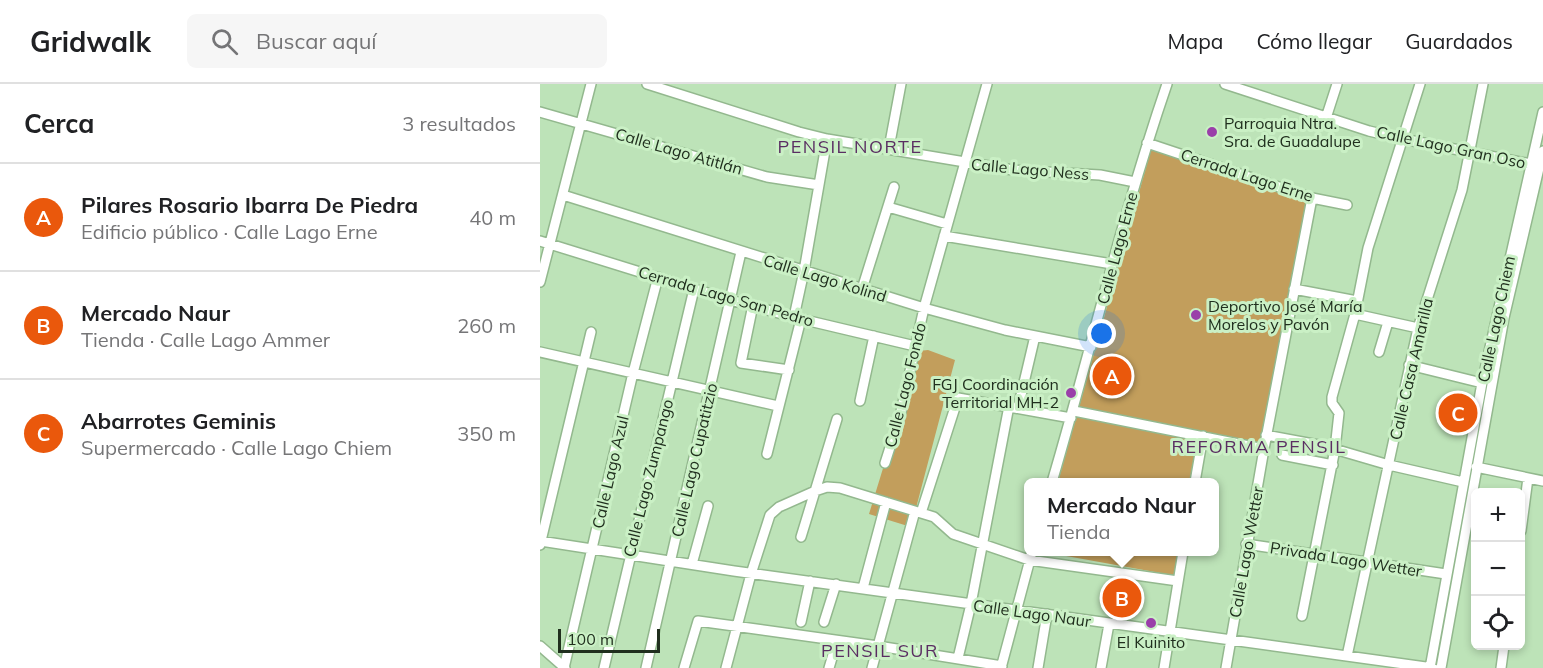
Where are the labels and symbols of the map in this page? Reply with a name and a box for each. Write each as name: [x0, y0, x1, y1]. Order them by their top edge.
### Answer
place label: Parroquia Ntra. Sra. de Guadalupe: [1224, 113, 1361, 151]
street label: Calle Lago Gran Oso: [1375, 121, 1527, 173]
street label: Calle Lago Atitlán: [613, 123, 745, 179]
marker: Parroquia Ntra. Sra. de Guadalupe: [1205, 125, 1219, 139]
district label: PENSIL NORTE: [777, 135, 923, 158]
street label: Cerrada Lago Erne: [1178, 144, 1316, 206]
street label: Calle Lago Ness: [970, 154, 1090, 184]
street label: Calle Lago Erne: [1092, 190, 1142, 306]
street label: Calle Lago Kolind: [761, 250, 889, 306]
street label: Calle Lago Chiem: [1473, 254, 1519, 384]
street label: Cerrada Lago San Pedro: [636, 261, 816, 331]
place label: Deportivo José María Morelos y Pavón: [1208, 296, 1362, 334]
street label: Calle Casa Amarilla: [1385, 296, 1437, 442]
marker: Deportivo José María Morelos y Pavón: [1189, 308, 1203, 322]
your location: [1087, 319, 1116, 348]
street label: Calle Lago Fondo: [880, 320, 930, 450]
pin: A: [1092, 354, 1132, 398]
place label: FGJ Coordinación Territorial MH-2: [932, 374, 1059, 412]
street label: Calle Lago Cupatitzio: [667, 381, 721, 539]
marker: FGJ Coordinación Territorial MH-2: [1064, 386, 1078, 400]
pin: C: [1438, 390, 1478, 436]
street label: Calle Lago Zumpango: [619, 397, 677, 559]
street label: Calle Lago Azul: [587, 414, 633, 530]
district label: REFORMA PENSIL: [1171, 435, 1347, 458]
street label: Calle Lago Wetter: [1225, 485, 1267, 619]
street label: Privada Lago Wetter: [1269, 537, 1424, 581]
pin: B: [1102, 576, 1142, 620]
street label: Calle Lago Naur: [972, 595, 1092, 631]
marker: El Kuinito: [1144, 616, 1158, 630]
scale bar: [558, 626, 660, 654]
place label: El Kuinito: [1117, 632, 1185, 652]
district label: PENSIL SUR: [821, 639, 939, 662]

